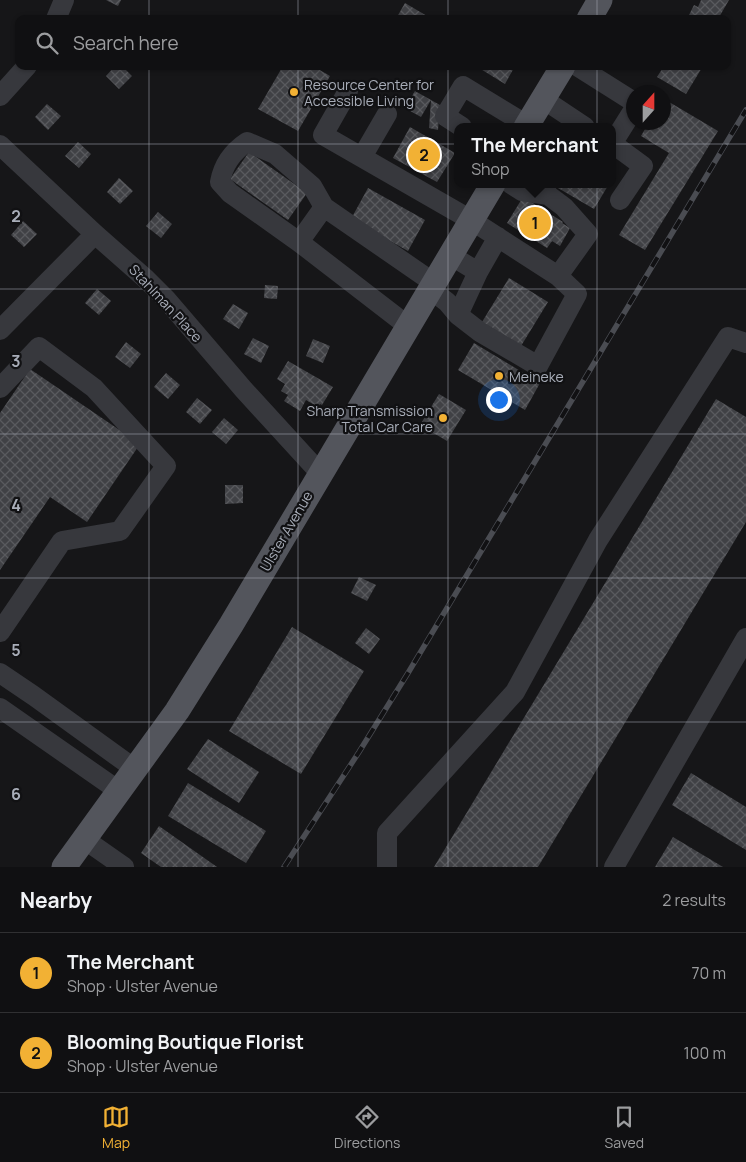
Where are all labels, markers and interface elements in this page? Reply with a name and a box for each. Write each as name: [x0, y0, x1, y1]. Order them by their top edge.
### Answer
search box: [15, 15, 731, 70]
icon: search: [33, 29, 61, 57]
text: Search here: [73, 30, 179, 56]
place label: Resource Center for Accessible Living: [304, 75, 434, 110]
north arrow: [626, 85, 671, 130]
marker: Resource Center for Accessible Living: [288, 86, 300, 98]
popup: [454, 123, 616, 188]
text: The Merchant: [471, 132, 599, 158]
pin: 2: [408, 136, 440, 174]
text: Shop: [471, 158, 510, 180]
pin: 1: [519, 204, 551, 242]
text: 2: [11, 205, 21, 227]
street label: Stahlman Place: [125, 260, 207, 346]
text: 3: [11, 350, 21, 372]
place label: Meineke: [509, 367, 564, 386]
marker: Meineke: [493, 370, 505, 382]
your location: [486, 387, 512, 413]
place label: Sharp Transmission Total Car Care: [307, 401, 433, 436]
marker: Sharp Transmission Total Car Care: [437, 412, 449, 424]
street label: Ulster Avenue: [255, 487, 317, 575]
text: 4: [11, 494, 21, 516]
text: 5: [11, 639, 21, 661]
text: 6: [11, 783, 21, 805]
text: Nearby: [20, 886, 92, 914]
text: 2 results: [662, 889, 726, 911]
text: The Merchant: [67, 949, 195, 975]
text: 1: [32, 962, 40, 984]
text: 70 m: [691, 962, 726, 984]
text: Shop · Ulster Avenue: [67, 975, 218, 997]
text: Blooming Boutique Florist: [67, 1029, 304, 1055]
text: 2: [31, 1042, 41, 1064]
text: 100 m: [683, 1042, 726, 1064]
text: Shop · Ulster Avenue: [67, 1055, 218, 1077]
tab: Map: [102, 1103, 130, 1152]
tab: Directions: [334, 1103, 400, 1152]
tab: Saved: [605, 1103, 644, 1152]

